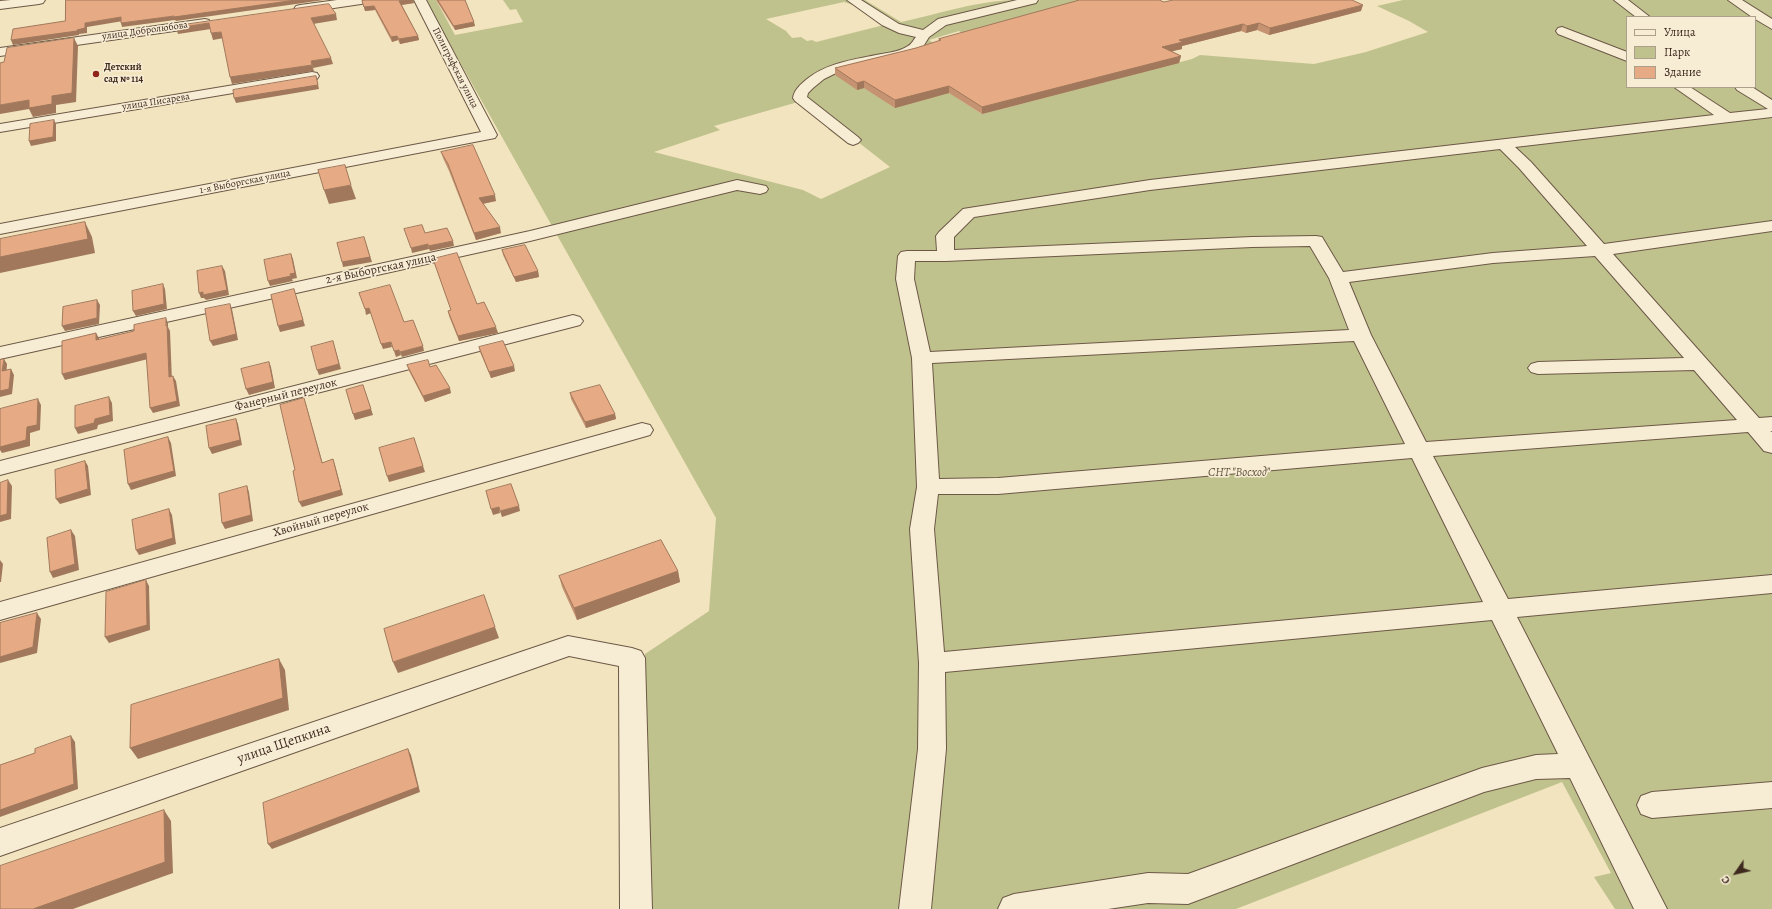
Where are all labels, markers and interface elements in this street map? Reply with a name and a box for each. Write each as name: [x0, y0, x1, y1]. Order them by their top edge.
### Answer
legend: [1626, 16, 1756, 88]
street label: улица Добролюбова: [101, 19, 189, 43]
text: Улица: [1664, 24, 1695, 40]
street label: Полиграфская улица: [429, 26, 481, 110]
text: Парк: [1664, 44, 1690, 60]
place label: Детский сад № 114: [104, 62, 143, 86]
text: Здание: [1664, 64, 1701, 80]
marker: Детский сад № 114: [91, 69, 101, 79]
street label: улица Писарева: [121, 91, 191, 113]
street label: 1-я Выборгская улица: [199, 167, 291, 197]
street label: 2-я Выборгская улица: [325, 250, 437, 288]
street label: Фанерный переулок: [233, 375, 339, 415]
park label: СНТ "Восход": [1208, 466, 1270, 480]
street label: Хвойный переулок: [272, 499, 370, 541]
street label: улица Щепкина: [235, 720, 333, 768]
north arrow: [1716, 853, 1756, 893]
text: С: [1718, 873, 1734, 887]

